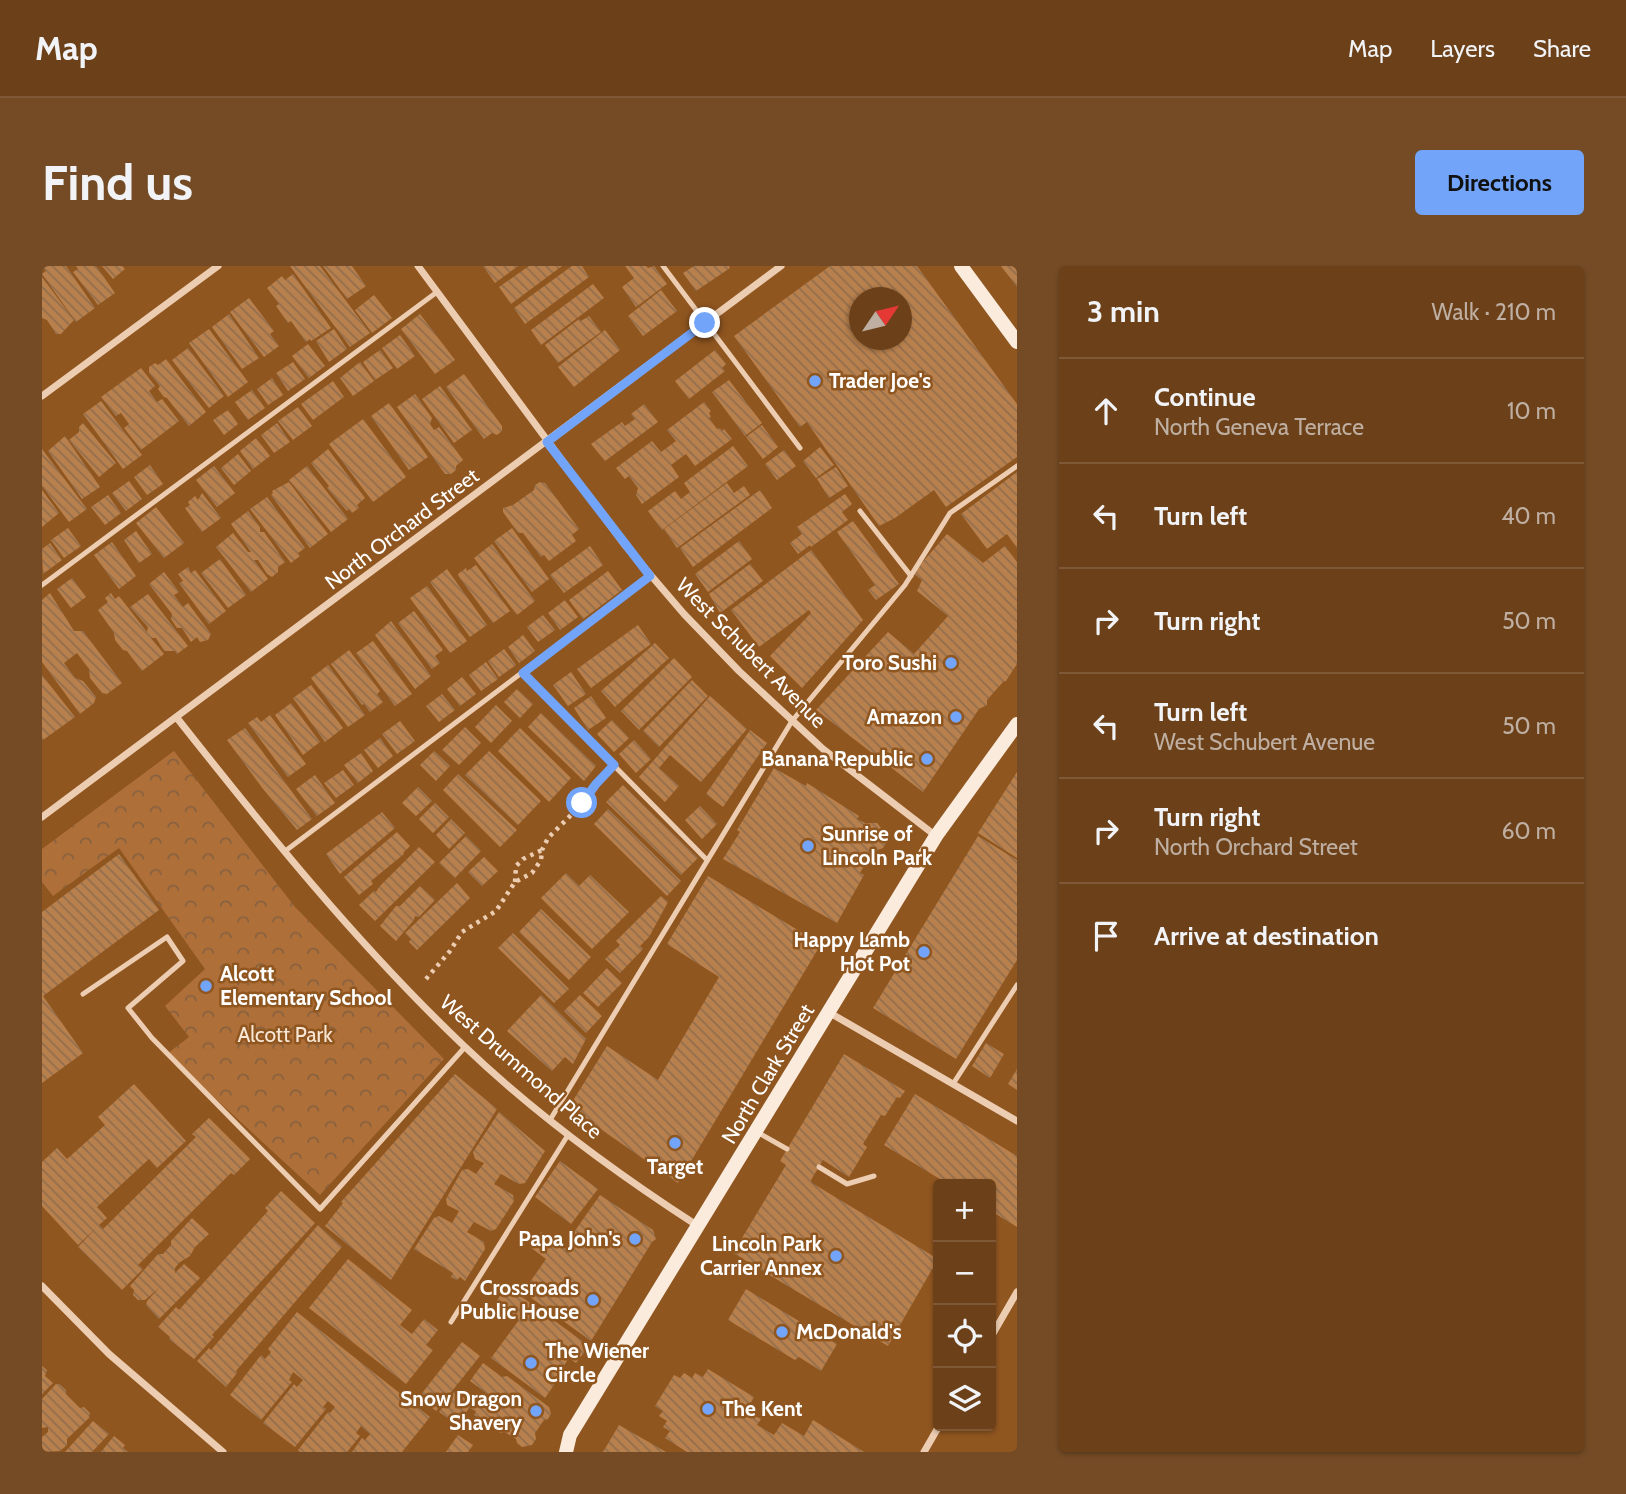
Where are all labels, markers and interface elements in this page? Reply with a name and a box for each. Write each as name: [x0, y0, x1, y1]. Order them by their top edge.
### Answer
text: Map: [35, 28, 98, 68]
text: Map: [1348, 34, 1392, 63]
text: Layers: [1430, 34, 1495, 63]
text: Share: [1533, 34, 1591, 63]
button: Directions: [1415, 150, 1584, 215]
text: Find us: [42, 153, 193, 212]
north arrow: [849, 287, 912, 350]
text: 3 min: [1087, 293, 1160, 330]
text: Walk · 210 m: [1432, 298, 1556, 326]
route end: [689, 307, 720, 338]
place label: Trader Joe's: [829, 368, 931, 393]
marker: Trader Joe's: [807, 373, 823, 389]
text: Continue: [1154, 381, 1256, 413]
icon: ahead: [1087, 392, 1125, 430]
text: 10 m: [1507, 397, 1556, 425]
text: North Geneva Terrace: [1154, 413, 1364, 441]
street label: North Orchard Street: [320, 463, 483, 595]
icon: left: [1087, 497, 1125, 535]
text: Turn left: [1154, 500, 1247, 532]
text: 40 m: [1501, 502, 1556, 530]
street label: West Schubert Avenue: [671, 572, 832, 733]
icon: right: [1087, 602, 1125, 640]
text: Turn right: [1154, 605, 1260, 637]
text: 50 m: [1502, 607, 1556, 635]
place label: Toro Sushi: [842, 650, 937, 675]
marker: Toro Sushi: [943, 655, 959, 671]
text: Turn left: [1154, 696, 1247, 728]
place label: Amazon: [867, 704, 942, 729]
icon: left: [1087, 707, 1125, 745]
marker: Amazon: [948, 709, 964, 725]
text: 50 m: [1502, 712, 1556, 740]
text: West Schubert Avenue: [1154, 728, 1375, 756]
place label: Banana Republic: [761, 746, 913, 771]
marker: Banana Republic: [919, 751, 935, 767]
route start: [566, 787, 597, 818]
text: Turn right: [1154, 801, 1260, 833]
icon: right: [1087, 812, 1125, 850]
text: 60 m: [1502, 817, 1556, 845]
place label: Sunrise of Lincoln Park: [822, 821, 933, 870]
text: North Orchard Street: [1154, 833, 1358, 861]
marker: Sunrise of Lincoln Park: [800, 838, 816, 854]
icon: arrive: [1087, 917, 1125, 955]
text: Arrive at destination: [1154, 920, 1379, 952]
place label: Happy Lamb Hot Pot: [793, 927, 910, 976]
marker: Happy Lamb Hot Pot: [916, 944, 932, 960]
place label: Alcott Elementary School: [220, 961, 393, 1010]
marker: Alcott Elementary School: [198, 978, 214, 994]
street label: West Drummond Place: [435, 989, 608, 1144]
street label: North Clark Street: [716, 999, 819, 1148]
park label: Alcott Park: [237, 1022, 333, 1047]
marker: Target: [667, 1135, 683, 1151]
place label: Target: [647, 1154, 703, 1179]
map controls: [933, 1179, 996, 1431]
button: +: [933, 1179, 996, 1242]
place label: Papa John's: [518, 1226, 621, 1251]
marker: Papa John's: [627, 1231, 643, 1247]
place label: Lincoln Park Carrier Annex: [700, 1231, 823, 1280]
button: −: [933, 1242, 996, 1305]
marker: Lincoln Park Carrier Annex: [828, 1248, 844, 1264]
place label: Crossroads Public House: [460, 1275, 579, 1324]
marker: Crossroads Public House: [585, 1292, 601, 1308]
button: locate: [933, 1305, 996, 1368]
place label: McDonald's: [796, 1319, 902, 1344]
marker: McDonald's: [774, 1324, 790, 1340]
place label: The Wiener Circle: [545, 1338, 649, 1387]
marker: The Wiener Circle: [523, 1355, 539, 1371]
button: layers: [933, 1368, 996, 1431]
place label: Snow Dragon Shavery: [400, 1386, 523, 1435]
place label: The Kent: [722, 1396, 803, 1421]
marker: The Kent: [700, 1401, 716, 1417]
marker: Snow Dragon Shavery: [528, 1403, 544, 1419]

